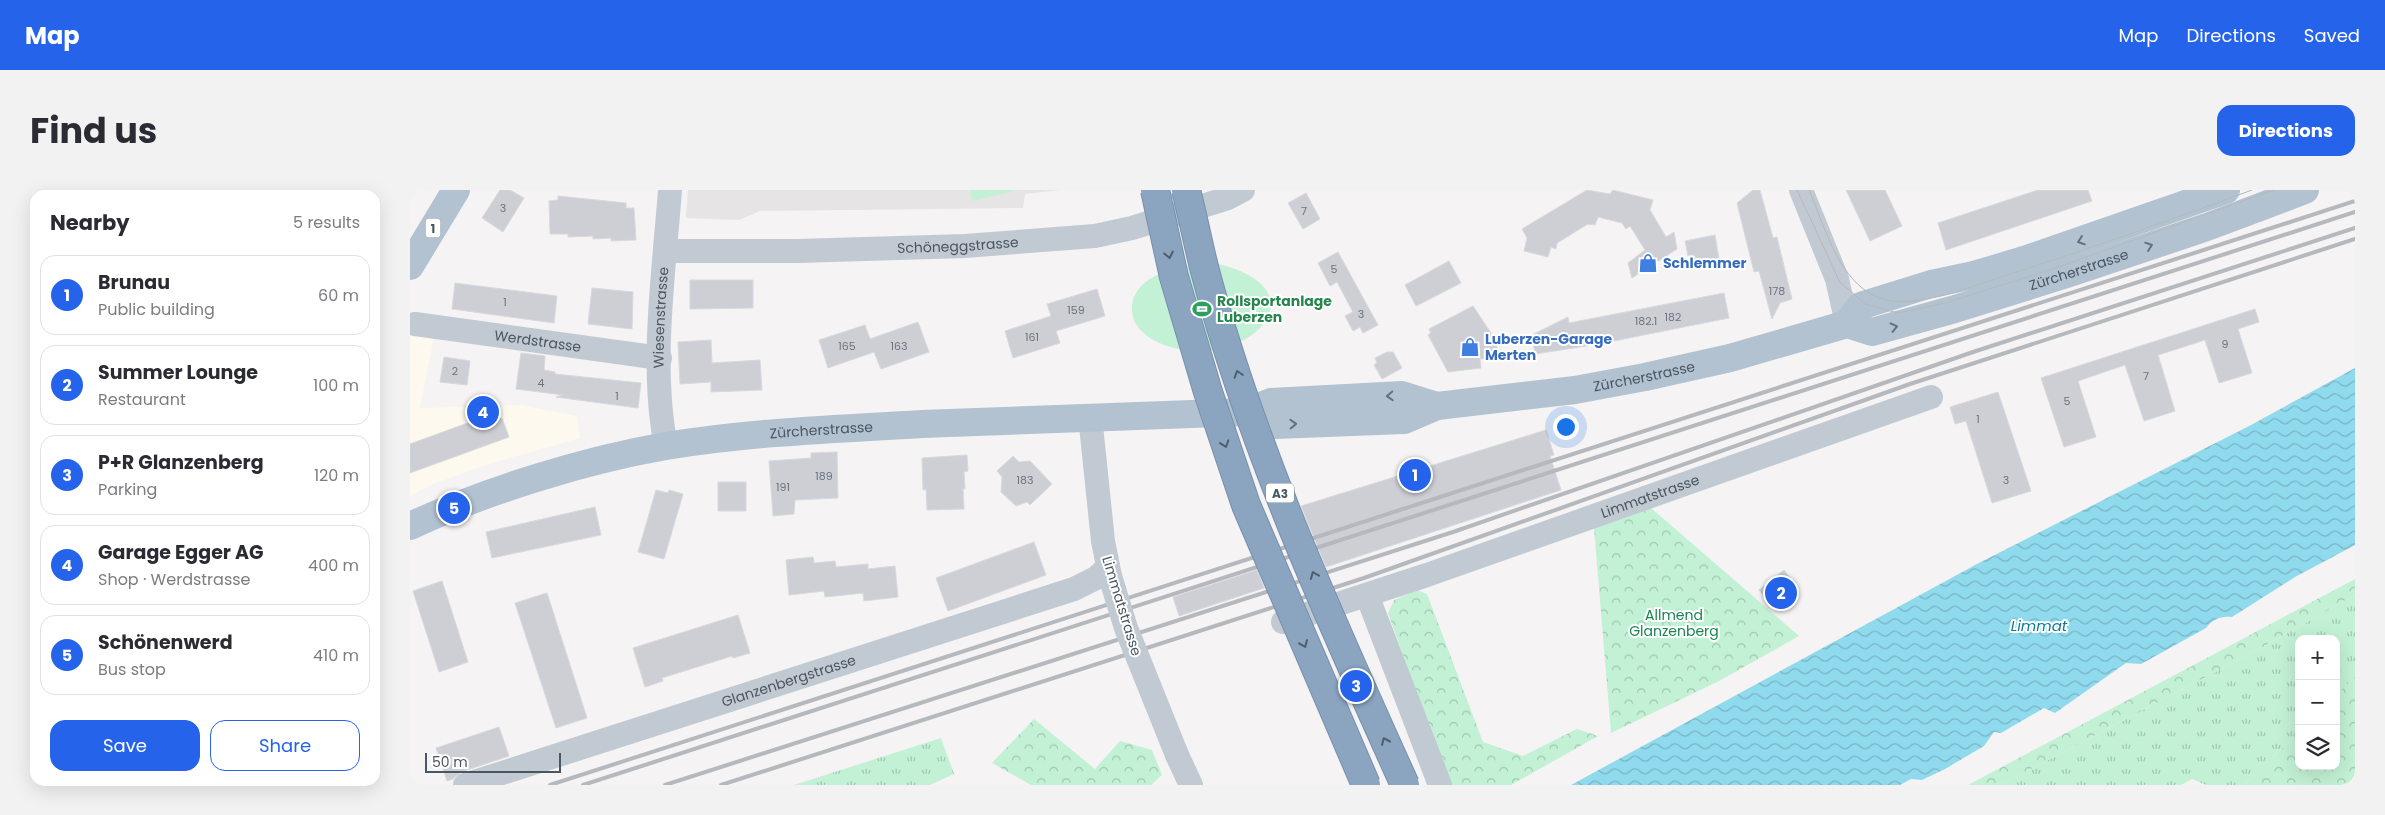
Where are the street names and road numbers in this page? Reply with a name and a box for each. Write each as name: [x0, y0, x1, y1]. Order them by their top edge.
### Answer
road number: 1: [425, 218, 440, 238]
street label: Schöneggstrasse: [897, 232, 1020, 258]
street label: Zürcherstrasse: [2026, 244, 2131, 295]
street label: Wiesenstrasse: [649, 266, 673, 368]
street label: Werdstrasse: [493, 325, 583, 357]
street label: Zürcherstrasse: [1591, 356, 1697, 396]
street label: Zürcherstrasse: [769, 417, 874, 443]
street label: Limmatstrasse: [1598, 469, 1702, 523]
road number: A3: [1266, 484, 1294, 502]
street label: Limmatstrasse: [1097, 554, 1147, 659]
street label: Glanzenbergstrasse: [719, 650, 859, 712]

